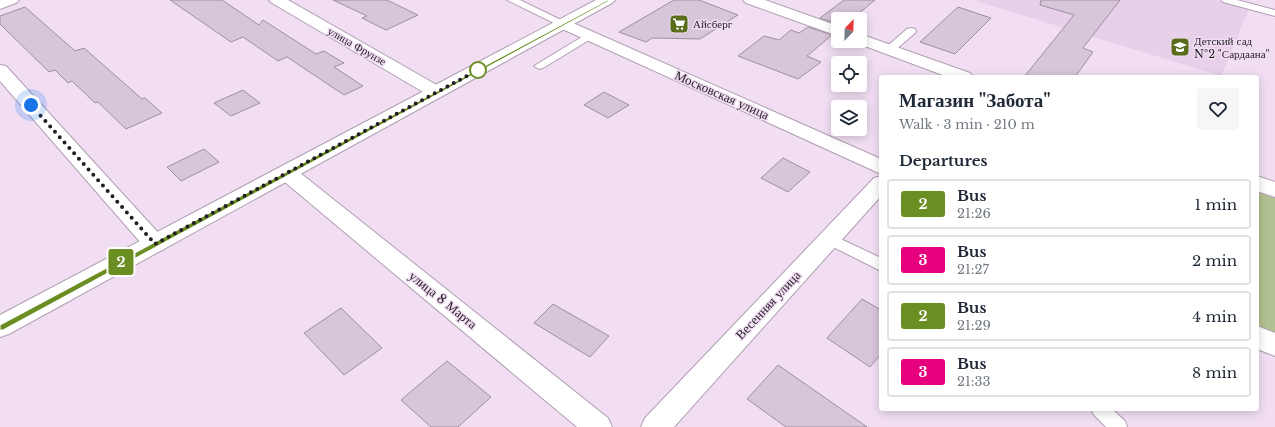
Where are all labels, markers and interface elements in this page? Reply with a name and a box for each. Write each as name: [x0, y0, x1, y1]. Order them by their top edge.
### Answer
north arrow: [831, 12, 867, 48]
map controls: [831, 12, 867, 136]
supermarket icon: Айсберг: [668, 13, 690, 35]
place label: Айсберг: [693, 17, 733, 31]
street label: улица Фрунзе: [325, 24, 389, 68]
place label: Детский сад №2 "Сардаана": [1194, 34, 1270, 61]
school or university icon: Детский сад №2 "Сардаана": [1169, 36, 1191, 58]
button: locate: [831, 56, 867, 92]
unlabelled marker: [469, 61, 487, 79]
street label: Московская улица: [672, 67, 772, 124]
button: heart: [1197, 88, 1239, 130]
text: Магазин "Забота": [899, 89, 1051, 112]
your location: [21, 95, 41, 115]
button: layers: [831, 100, 867, 136]
text: Walk · 3 min · 210 m: [899, 116, 1035, 133]
text: Departures: [899, 151, 988, 170]
text: Bus: [957, 186, 987, 205]
text: 2: [918, 195, 928, 213]
text: 1 min: [1194, 195, 1237, 214]
text: 21:26: [957, 205, 991, 222]
text: Bus: [957, 242, 987, 261]
line badge: 2: [108, 249, 134, 275]
text: 3: [919, 251, 927, 269]
text: 2 min: [1192, 251, 1237, 270]
text: 2: [116, 253, 126, 271]
text: 21:27: [957, 261, 989, 278]
street label: улица 8 Марта: [406, 267, 481, 333]
street label: Весенняя улица: [732, 267, 804, 343]
text: Bus: [957, 298, 987, 317]
text: 2: [918, 307, 928, 325]
text: 4 min: [1192, 307, 1237, 326]
text: 21:29: [957, 317, 991, 334]
text: Bus: [957, 354, 987, 373]
text: 3: [919, 363, 927, 381]
text: 8 min: [1192, 363, 1237, 382]
text: 21:33: [957, 373, 991, 390]

